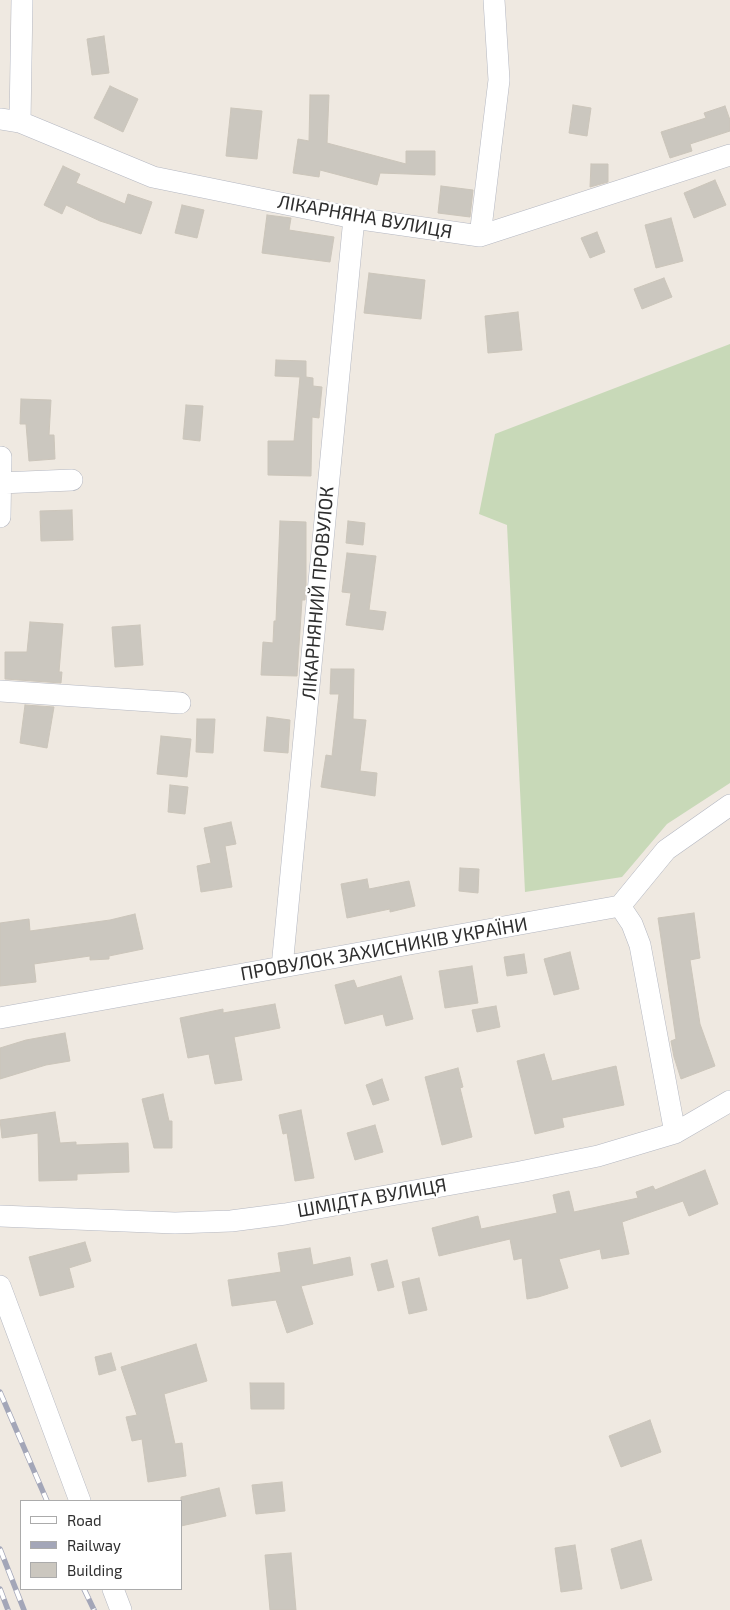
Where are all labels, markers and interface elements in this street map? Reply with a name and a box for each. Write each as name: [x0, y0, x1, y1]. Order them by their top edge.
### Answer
street label: ЛІКАРНЯНА ВУЛИЦЯ: [276, 190, 454, 244]
street label: ЛІКАРНЯНИЙ ПРОВУЛОК: [297, 485, 339, 701]
street label: ПРОВУЛОК ЗАХИСНИКІВ УКРАЇНИ: [239, 913, 529, 985]
street label: ШМІДТА ВУЛИЦЯ: [296, 1174, 448, 1222]
legend: [20, 1500, 182, 1590]
text: Road: [67, 1511, 102, 1529]
text: Railway: [67, 1536, 121, 1554]
text: Building: [67, 1561, 122, 1579]

